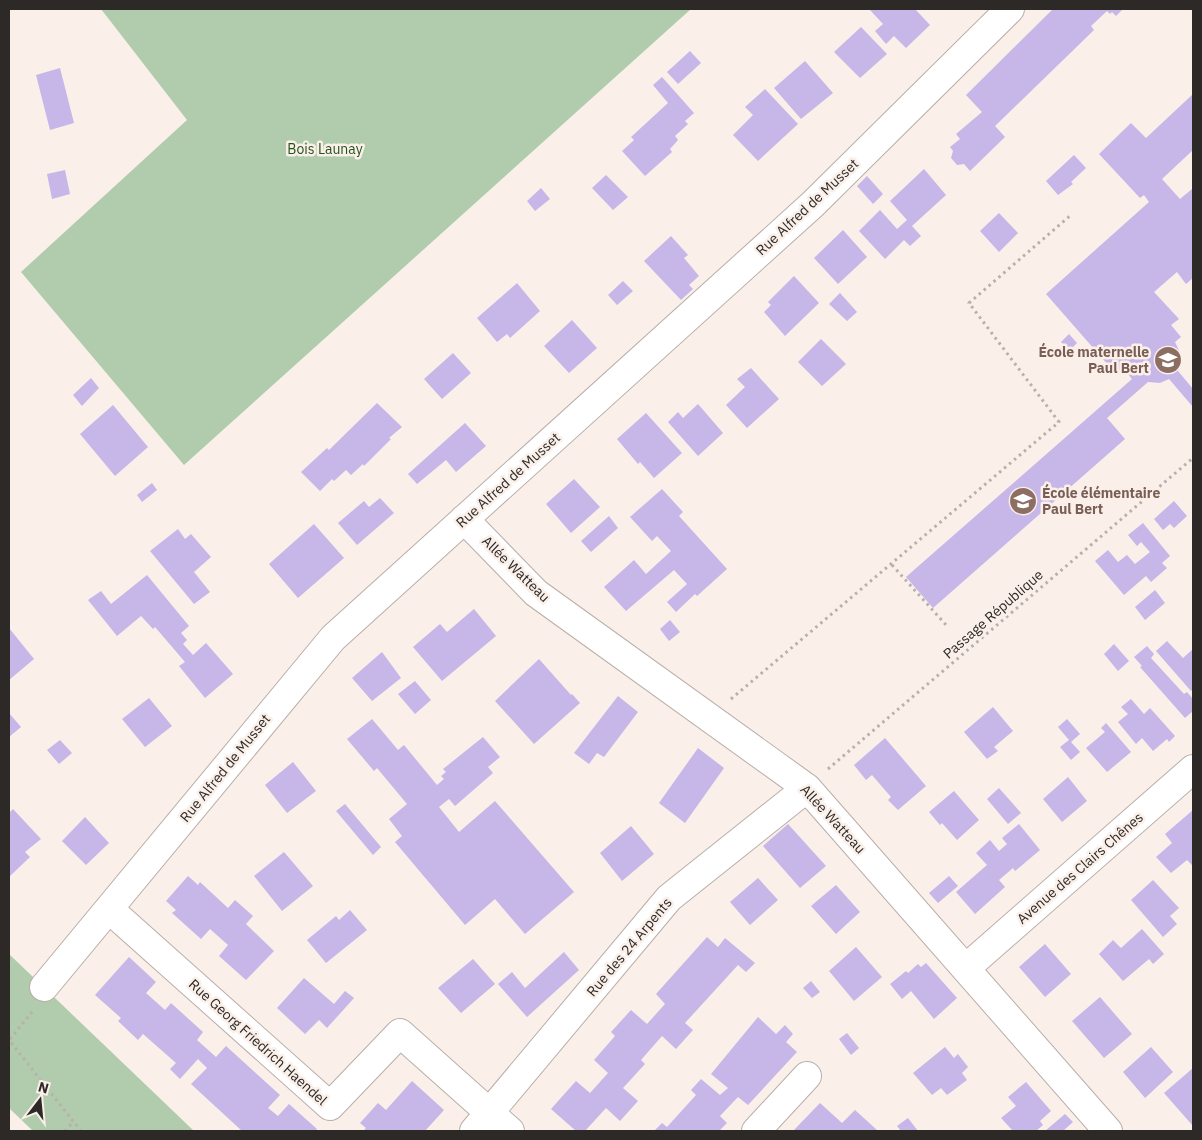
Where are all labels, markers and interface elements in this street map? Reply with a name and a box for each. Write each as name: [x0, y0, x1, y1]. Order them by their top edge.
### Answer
park label: Bois Launay: [287, 140, 363, 158]
street label: Rue Alfred de Musset: [752, 155, 862, 259]
place label: École maternelle Paul Bert: [1038, 342, 1149, 377]
school or university icon: École maternelle Paul Bert: [1153, 345, 1183, 375]
street label: Rue Alfred de Musset: [452, 428, 564, 532]
place label: École élémentaire Paul Bert: [1042, 483, 1160, 518]
school or university icon: École élémentaire Paul Bert: [1008, 486, 1038, 516]
street label: Allée Watteau: [478, 532, 554, 606]
street label: Passage République: [939, 565, 1047, 662]
street label: Rue Alfred de Musset: [176, 710, 274, 826]
street label: Allée Watteau: [796, 781, 870, 857]
street label: Avenue des Clairs Chênes: [1013, 808, 1147, 928]
street label: Rue des 24 Arpents: [582, 894, 676, 1000]
street label: Rue Georg Friedrich Haendel: [185, 975, 331, 1109]
north arrow: [15, 1075, 65, 1125]
text: N: [36, 1077, 51, 1098]

